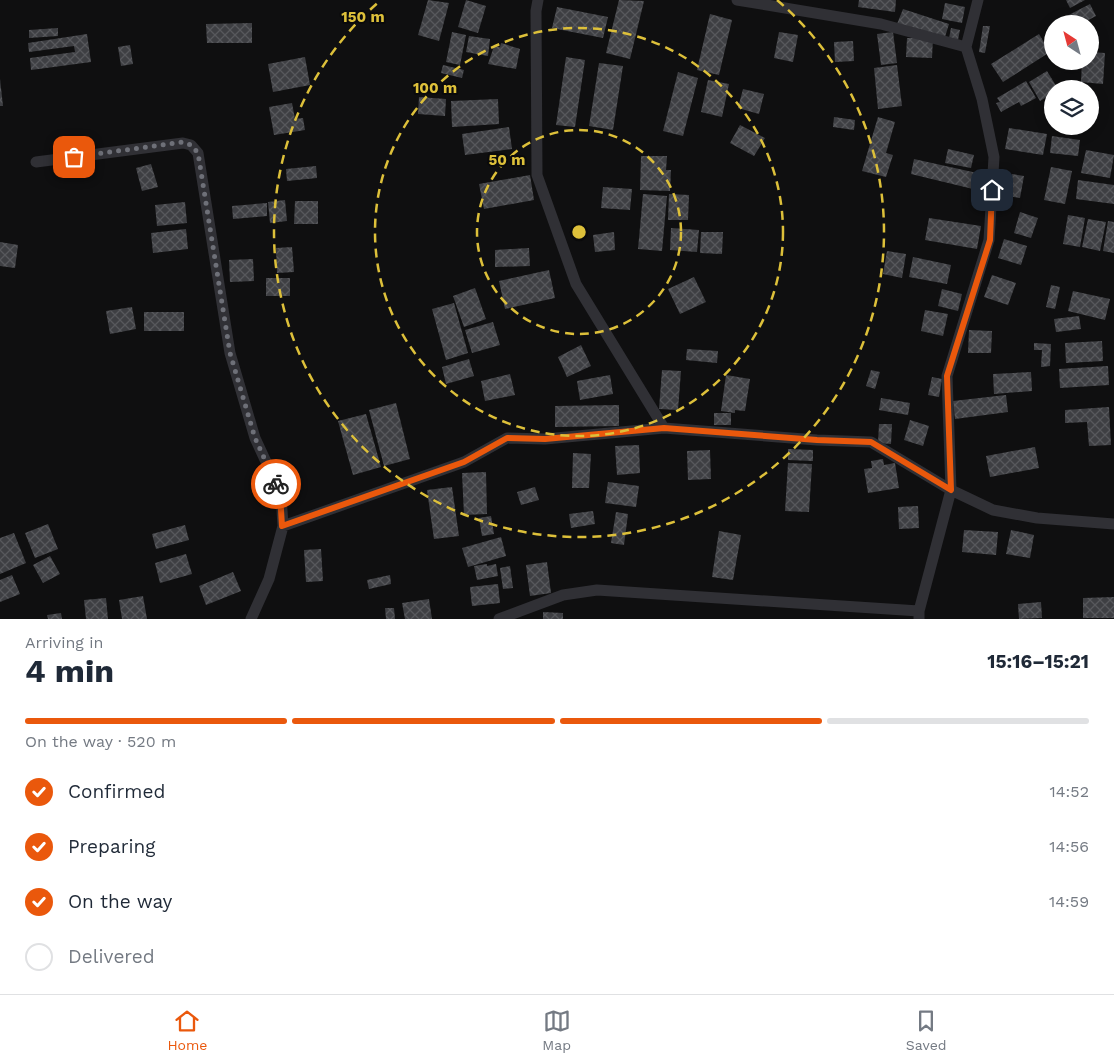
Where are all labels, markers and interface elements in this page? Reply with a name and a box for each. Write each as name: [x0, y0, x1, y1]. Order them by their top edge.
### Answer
text: 150 m: [341, 8, 385, 26]
north arrow: [1044, 15, 1099, 70]
map controls: [1044, 15, 1099, 135]
text: 100 m: [413, 79, 457, 97]
button: layers: [1044, 80, 1099, 135]
pin: [53, 136, 95, 178]
icon: bag: [60, 143, 88, 171]
text: 50 m: [489, 151, 525, 169]
pin: [971, 169, 1013, 211]
icon: home: [978, 176, 1006, 204]
centre of rings: [570, 223, 588, 241]
courier: [251, 459, 301, 509]
icon: bike: [262, 470, 290, 498]
text: Arriving in: [25, 633, 103, 652]
text: 15:16–15:21: [987, 650, 1089, 673]
text: 4 min: [25, 652, 114, 690]
text: On the way · 520 m: [25, 732, 176, 751]
icon: check: [25, 778, 53, 806]
text: Confirmed: [68, 780, 165, 803]
text: 14:52: [1050, 782, 1089, 801]
icon: check: [25, 833, 53, 861]
text: Preparing: [68, 835, 155, 858]
text: 14:56: [1049, 837, 1089, 856]
icon: check: [25, 888, 53, 916]
text: On the way: [68, 890, 172, 913]
text: 14:59: [1049, 892, 1089, 911]
text: Delivered: [68, 945, 155, 968]
tab: Home: [167, 1007, 207, 1053]
tab: Map: [542, 1007, 571, 1053]
tab: Saved: [906, 1007, 947, 1053]

